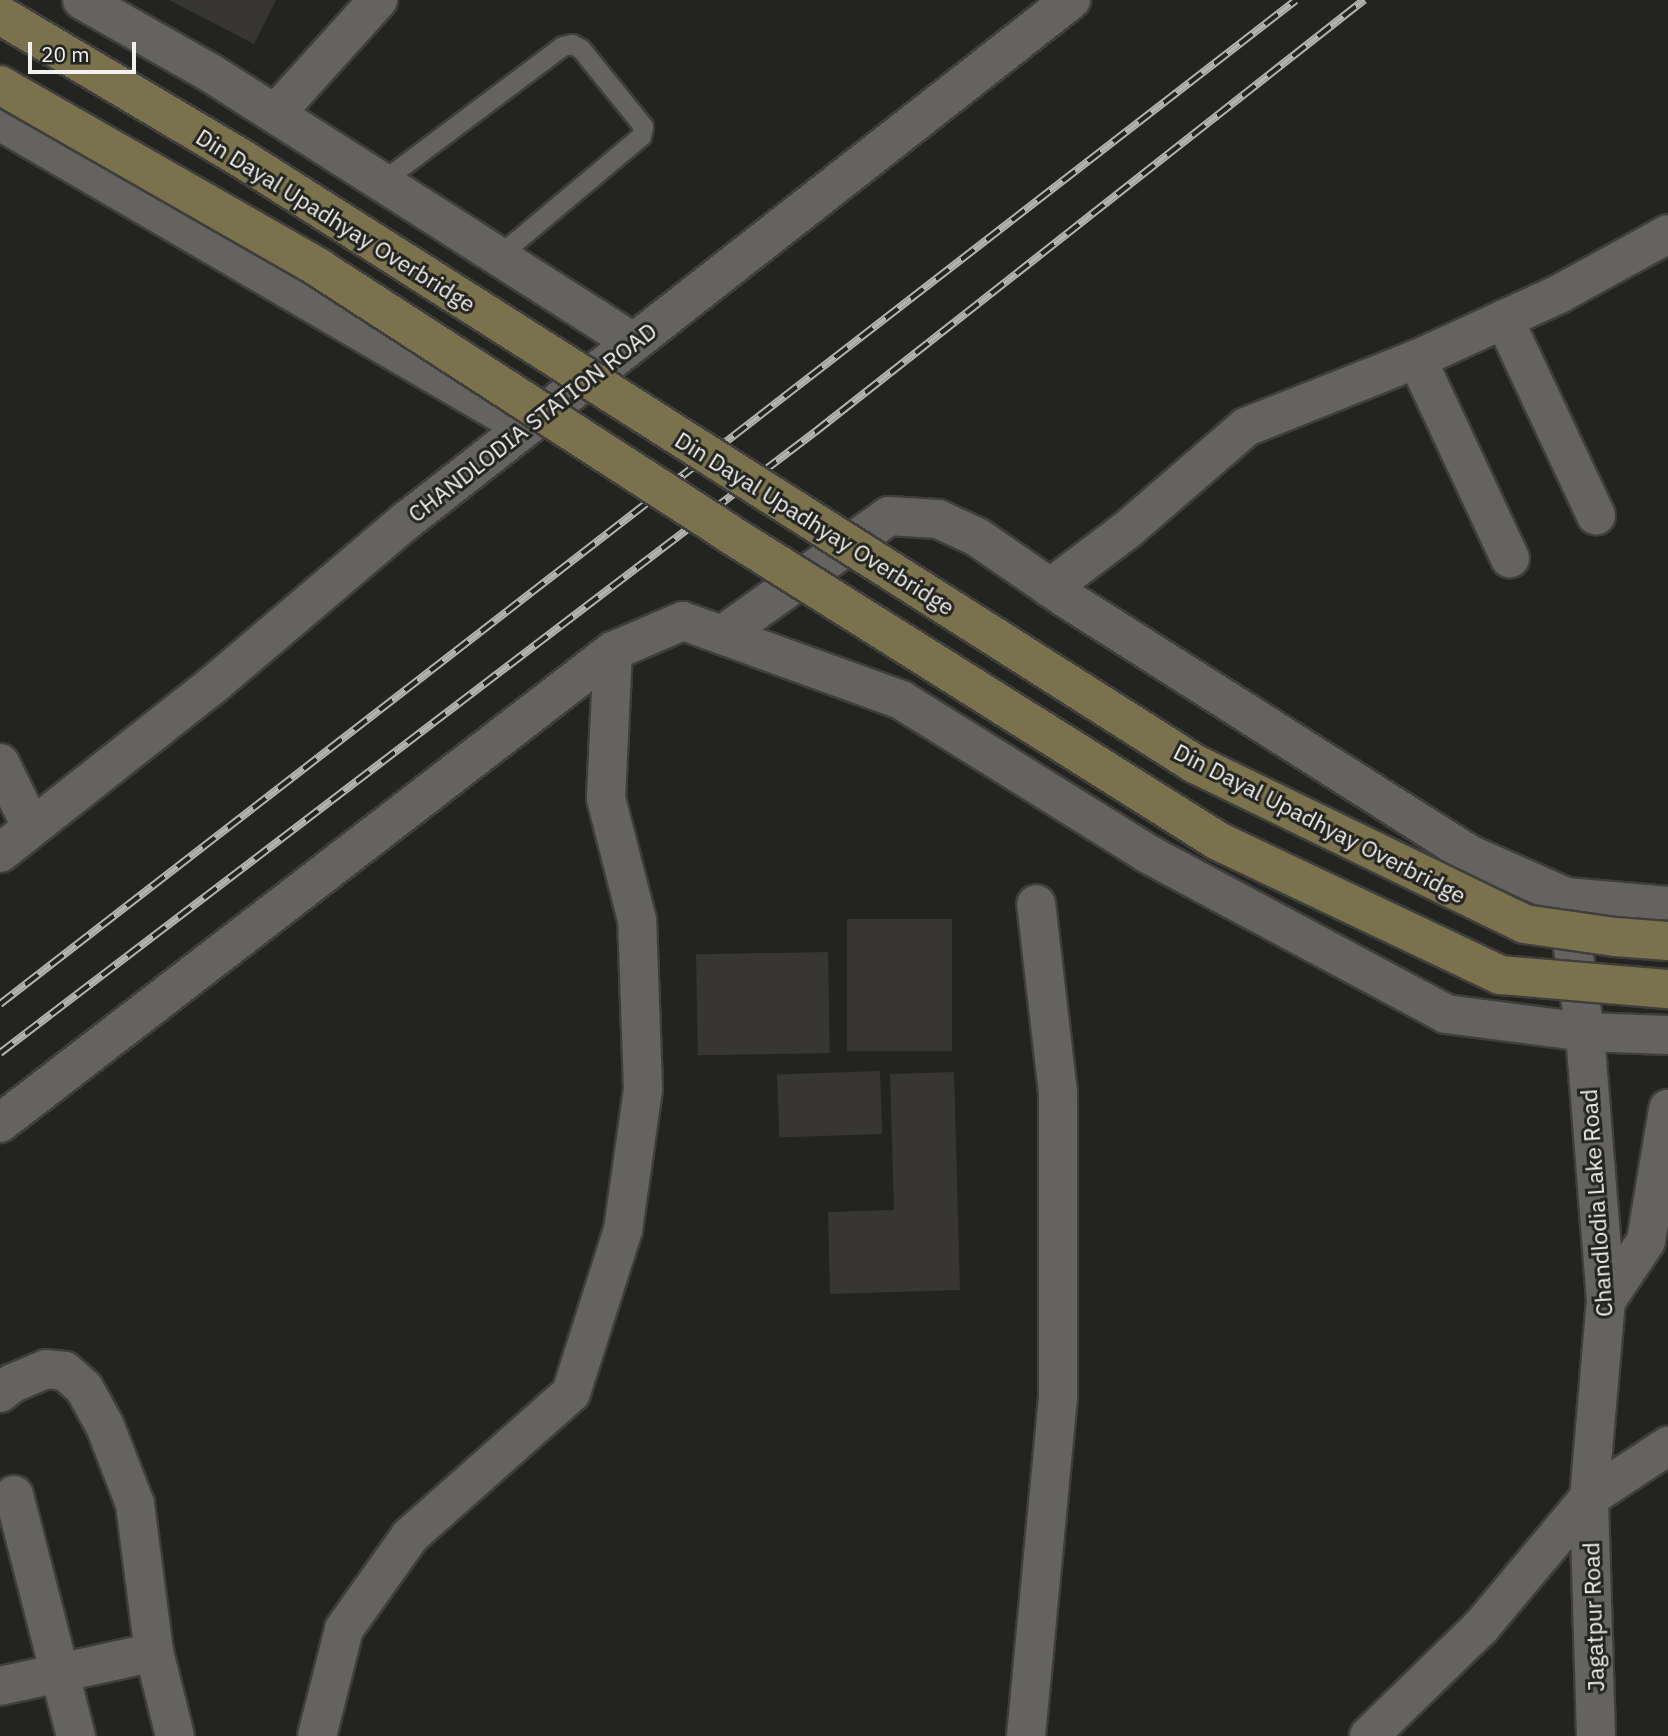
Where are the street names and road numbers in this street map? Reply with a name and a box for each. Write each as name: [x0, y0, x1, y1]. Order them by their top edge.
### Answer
street label: Din Dayal Upadhyay Overbridge: [191, 122, 481, 318]
street label: CHANDLODIA STATION ROAD: [402, 316, 662, 528]
street label: Din Dayal Upadhyay Overbridge: [670, 425, 960, 621]
street label: Din Dayal Upadhyay Overbridge: [1169, 737, 1471, 909]
street label: Chandlodia Lake Road: [1574, 1088, 1618, 1318]
street label: Jagatpur Road: [1577, 1542, 1609, 1692]

